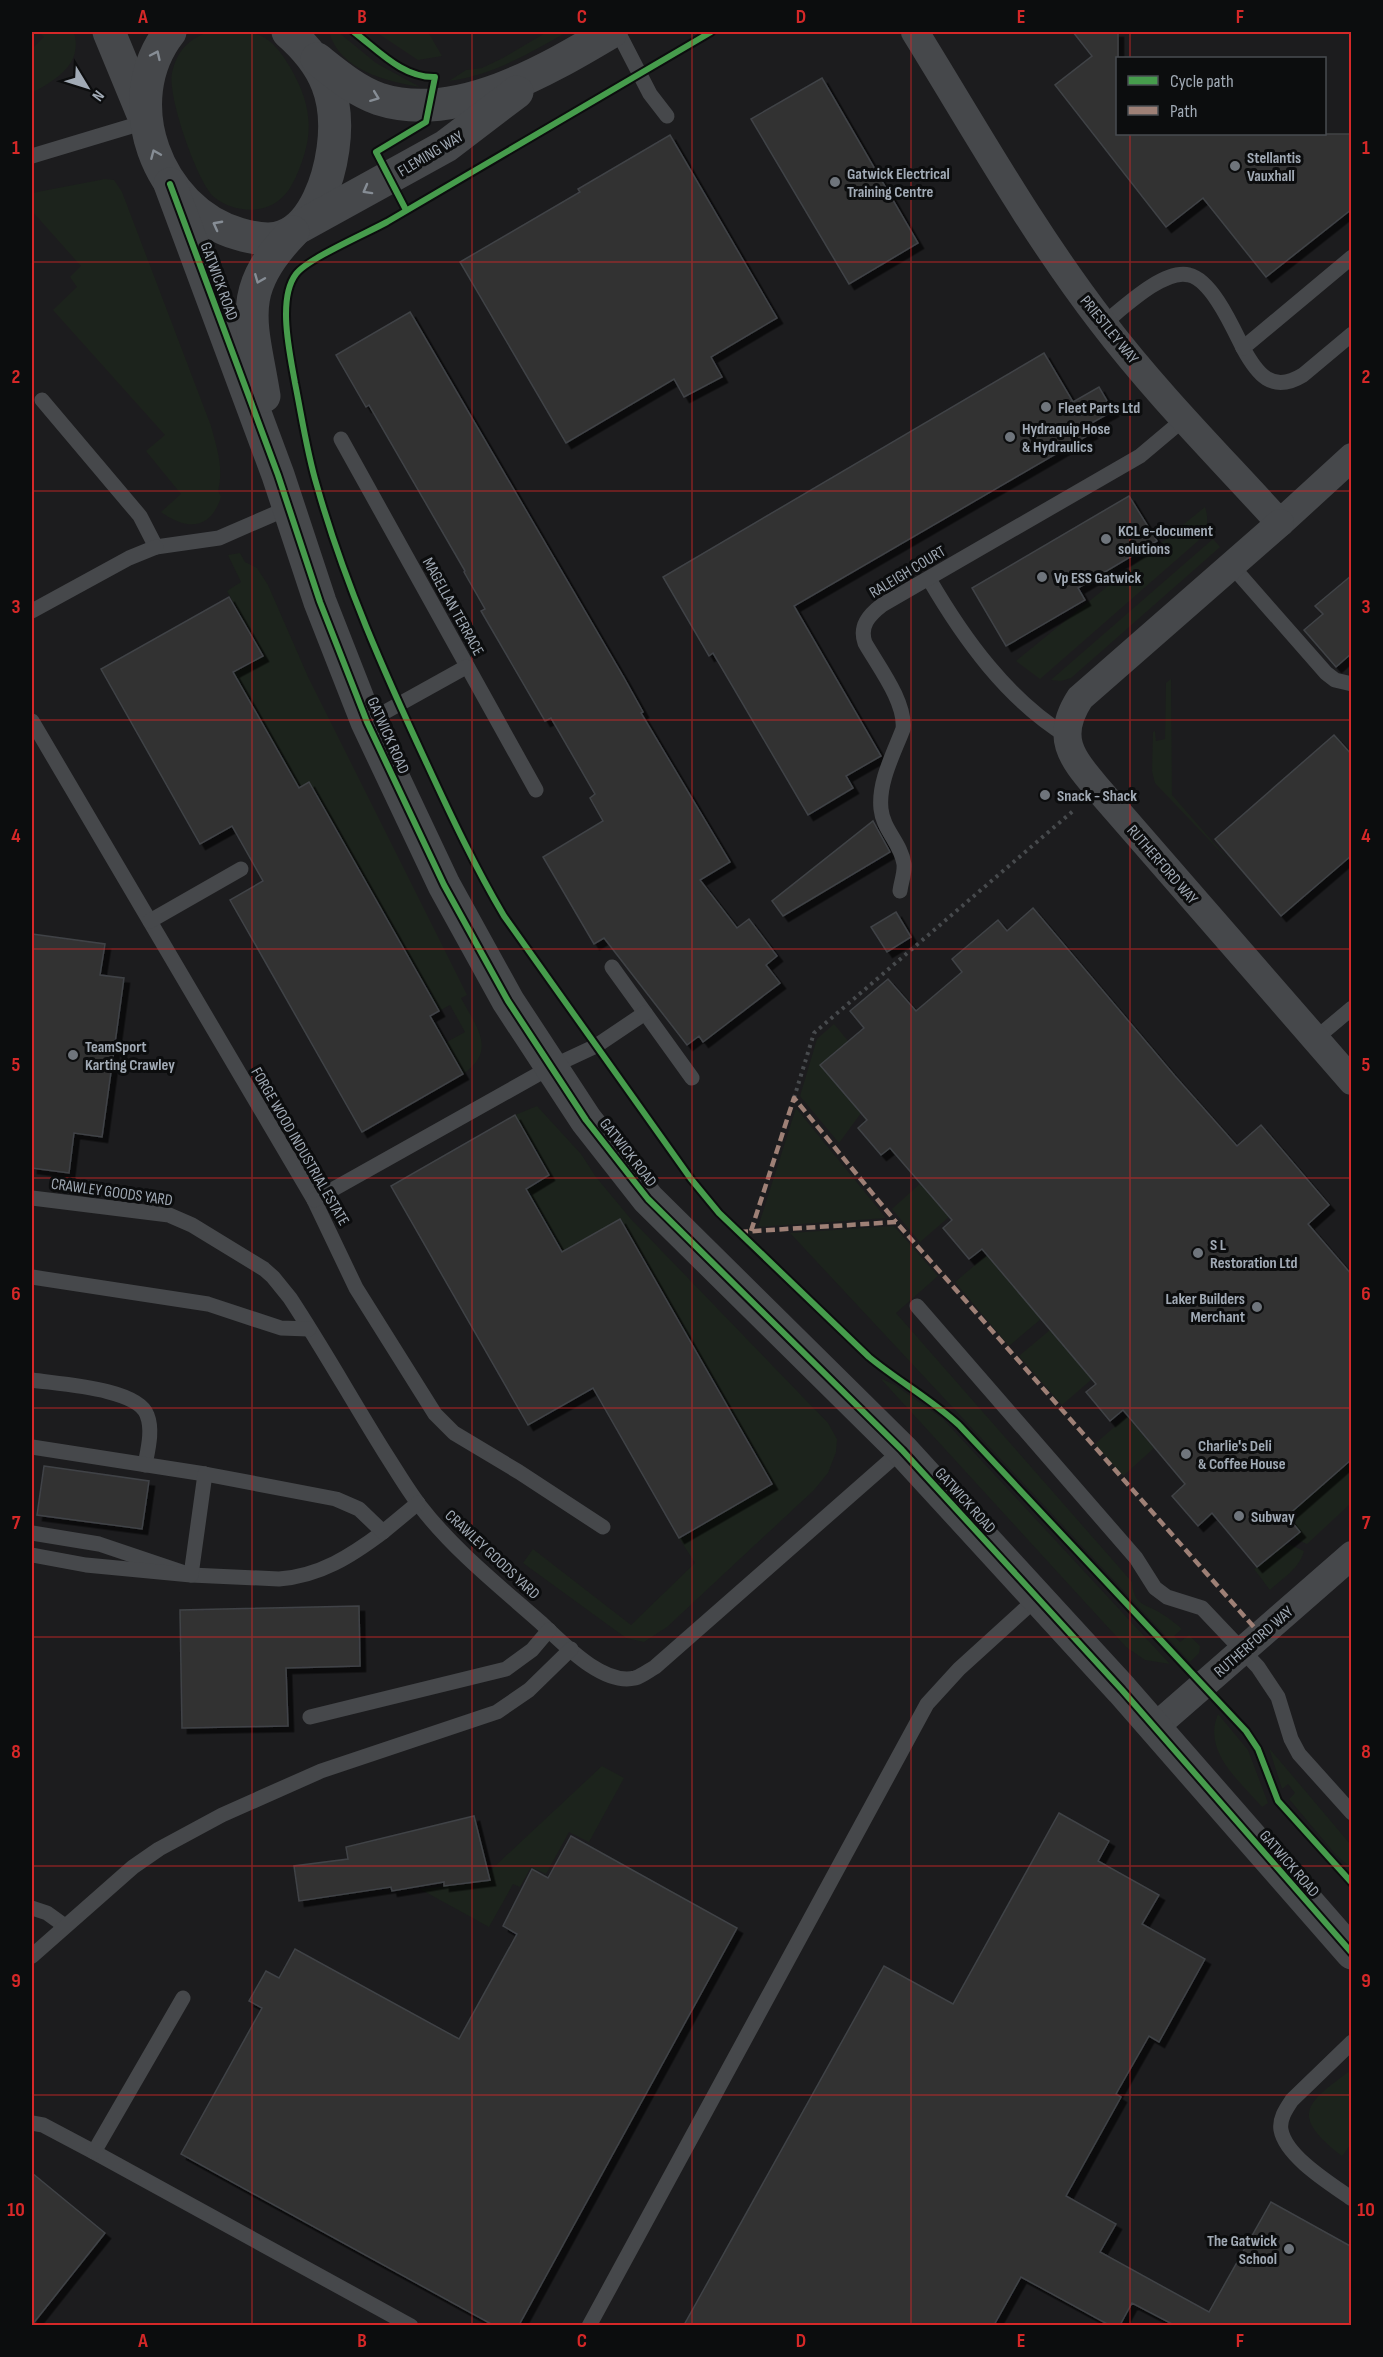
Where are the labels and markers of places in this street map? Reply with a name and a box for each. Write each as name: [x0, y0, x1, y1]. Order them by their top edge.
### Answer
place label: Stellantis Vauxhall: [1247, 149, 1301, 186]
marker: Stellantis Vauxhall: [1228, 159, 1242, 173]
place label: Gatwick Electrical Training Centre: [847, 165, 950, 202]
marker: Gatwick Electrical Training Centre: [828, 175, 842, 189]
place label: Fleet Parts Ltd: [1058, 399, 1140, 418]
marker: Fleet Parts Ltd: [1039, 400, 1053, 414]
place label: Hydraquip Hose & Hydraulics: [1022, 420, 1111, 457]
marker: Hydraquip Hose & Hydraulics: [1003, 430, 1017, 444]
place label: KCL e-document solutions: [1118, 522, 1213, 559]
marker: KCL e-document solutions: [1099, 532, 1113, 546]
place label: Vp ESS Gatwick: [1054, 569, 1141, 588]
marker: Vp ESS Gatwick: [1035, 570, 1049, 584]
place label: Snack - Shack: [1057, 787, 1137, 806]
marker: Snack - Shack: [1038, 788, 1052, 802]
place label: TeamSport Karting Crawley: [85, 1038, 175, 1075]
marker: TeamSport Karting Crawley: [66, 1048, 80, 1062]
place label: S L Restoration Ltd: [1210, 1236, 1297, 1273]
marker: S L Restoration Ltd: [1191, 1246, 1205, 1260]
place label: Laker Builders Merchant: [1165, 1290, 1245, 1327]
marker: Laker Builders Merchant: [1250, 1300, 1264, 1314]
place label: Charlie's Deli & Coffee House: [1198, 1437, 1286, 1474]
marker: Charlie's Deli & Coffee House: [1179, 1447, 1193, 1461]
place label: Subway: [1251, 1508, 1295, 1527]
marker: Subway: [1232, 1509, 1246, 1523]
place label: The Gatwick School: [1207, 2232, 1277, 2269]
marker: The Gatwick School: [1282, 2242, 1296, 2256]

